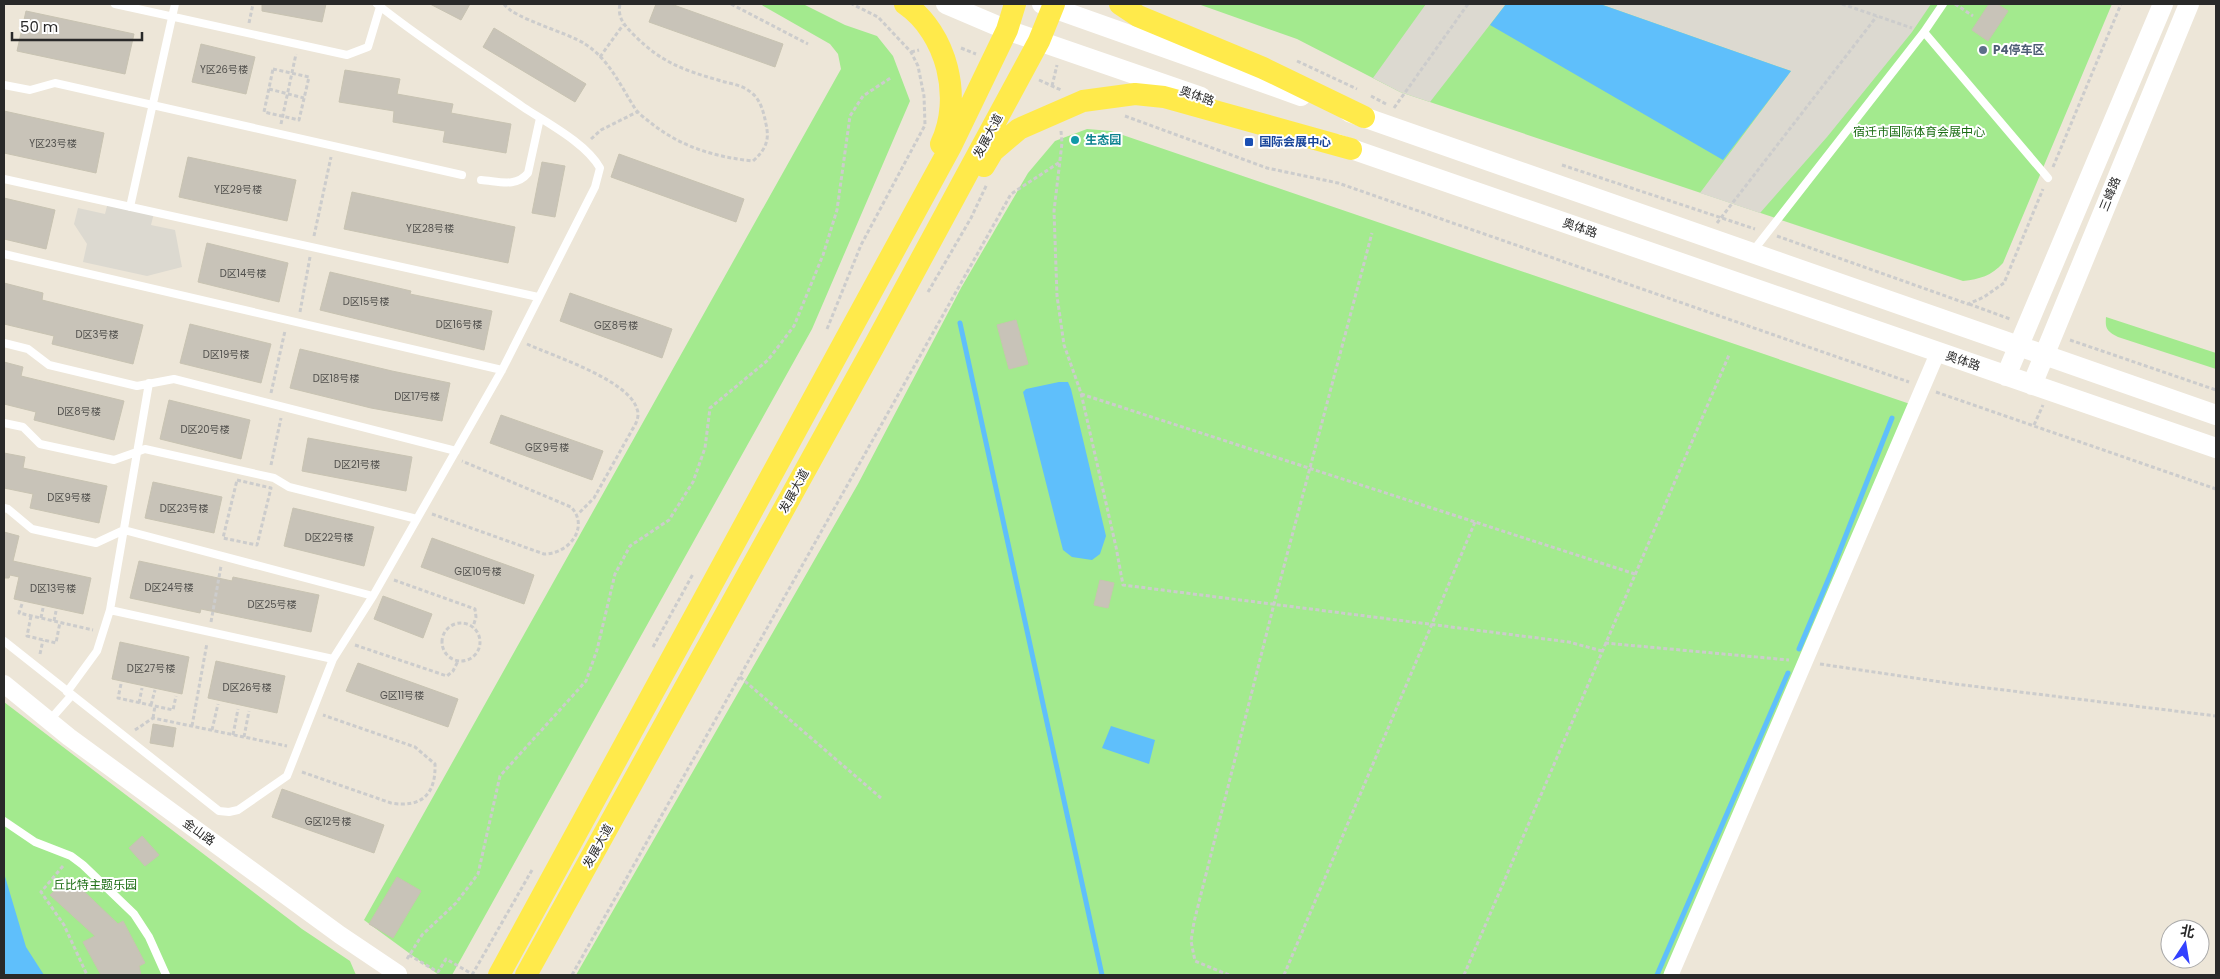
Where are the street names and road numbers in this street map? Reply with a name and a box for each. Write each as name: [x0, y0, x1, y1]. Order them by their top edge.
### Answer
street label: 奥体路: [1177, 82, 1217, 109]
street label: 发展大道: [969, 111, 1006, 161]
street label: 三峰路: [2095, 174, 2124, 214]
street label: 奥体路: [1560, 214, 1600, 241]
street label: 奥体路: [1943, 347, 1983, 374]
street label: 发展大道: [774, 466, 813, 516]
street label: 金山路: [180, 814, 219, 849]
street label: 发展大道: [578, 821, 617, 871]

